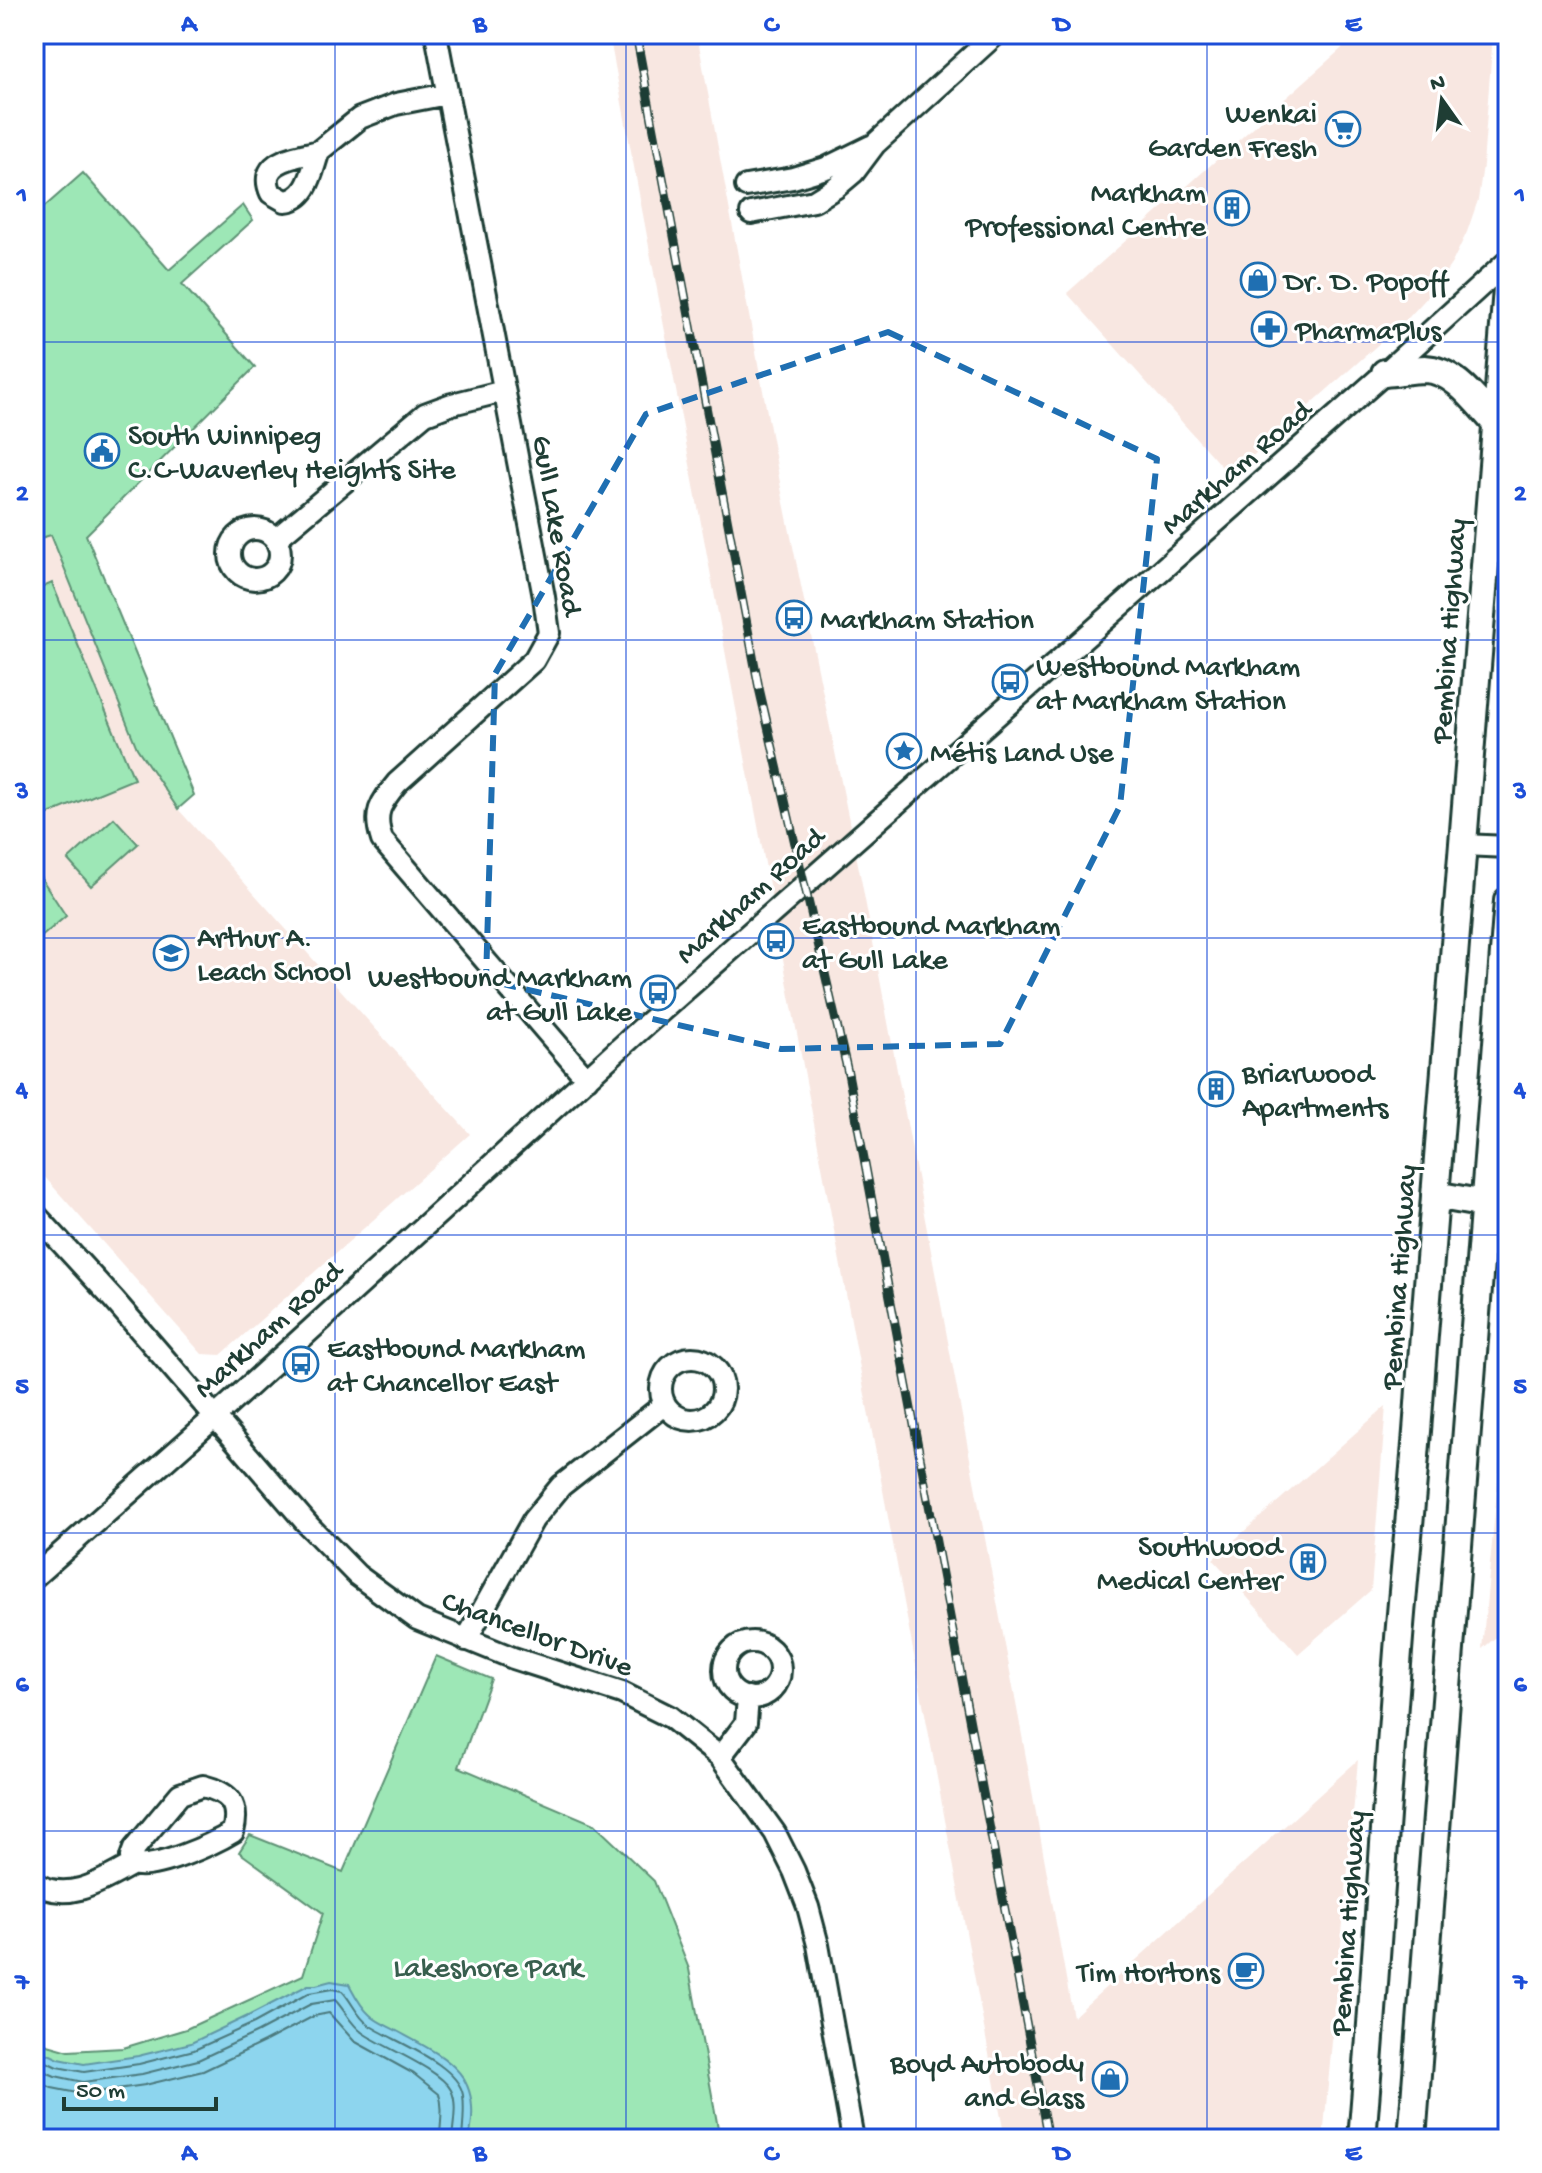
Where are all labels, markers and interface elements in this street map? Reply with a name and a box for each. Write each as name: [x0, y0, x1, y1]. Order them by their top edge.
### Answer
text: A: [180, 11, 198, 42]
text: B: [472, 11, 488, 42]
text: C: [764, 11, 781, 42]
text: D: [1052, 11, 1072, 42]
text: E: [1345, 11, 1363, 42]
north arrow: [1402, 60, 1482, 140]
text: N: [1428, 70, 1448, 99]
place label: Wenkai Garden Fresh: [1148, 99, 1317, 168]
supermarket icon: Wenkai Garden Fresh: [1324, 110, 1362, 148]
place label: Markham Professional Centre: [964, 178, 1207, 247]
text: 1: [16, 182, 27, 213]
text: 1: [1514, 182, 1525, 213]
building icon: Markham Professional Centre: [1213, 189, 1251, 227]
shop icon: Dr. D. Popoff: [1239, 261, 1277, 299]
place label: Dr. D. Popoff: [1282, 267, 1450, 302]
pharmacy icon: PharmaPlus: [1250, 310, 1288, 348]
place label: PharmaPlus: [1294, 316, 1442, 351]
street label: Markham Road: [1155, 393, 1322, 544]
place label: South Winnipeg C.C-Waverley Heights Site: [128, 421, 456, 490]
public building icon: South Winnipeg C.C-Waverley Heights Site: [83, 432, 121, 470]
street label: Gull Lake Road: [521, 433, 588, 621]
text: 2: [16, 480, 29, 511]
text: 2: [1514, 480, 1527, 511]
street label: Pembina Highway: [1426, 518, 1477, 746]
bus stop icon: Markham Station: [775, 599, 813, 637]
place label: Markham Station: [820, 605, 1034, 640]
place label: Westbound Markham at Markham Station: [1036, 652, 1300, 721]
bus stop icon: Westbound Markham at Markham Station: [991, 663, 1029, 701]
place icon: Métis Land Use: [885, 732, 923, 770]
place label: Métis Land Use: [930, 738, 1114, 773]
text: 3: [14, 778, 29, 809]
text: 3: [1512, 778, 1527, 809]
street label: Markham Road: [670, 820, 835, 973]
place label: Eastbound Markham at Gull Lake: [802, 911, 1061, 980]
bus stop icon: Eastbound Markham at Gull Lake: [757, 922, 795, 960]
place label: Arthur A. Leach School: [197, 923, 352, 992]
school or university icon: Arthur A. Leach School: [152, 934, 190, 972]
place label: Westbound Markham at Gull Lake: [368, 963, 633, 1032]
bus stop icon: Westbound Markham at Gull Lake: [639, 974, 677, 1012]
place label: Briarwood Apartments: [1241, 1059, 1389, 1128]
building icon: Briarwood Apartments: [1197, 1070, 1235, 1108]
text: 4: [15, 1076, 29, 1107]
text: 4: [1513, 1076, 1527, 1107]
street label: Pembina Highway: [1376, 1164, 1427, 1392]
street label: Markham Road: [188, 1254, 353, 1407]
place label: Eastbound Markham at Chancellor East: [327, 1334, 586, 1403]
bus stop icon: Eastbound Markham at Chancellor East: [282, 1345, 320, 1383]
text: 5: [15, 1373, 29, 1404]
text: 5: [1513, 1373, 1527, 1404]
place label: Southwood Medical Center: [1097, 1532, 1284, 1601]
building icon: Southwood Medical Center: [1289, 1543, 1327, 1581]
street label: Chancellor Drive: [436, 1585, 637, 1687]
text: 6: [15, 1671, 29, 1702]
text: 6: [1513, 1671, 1527, 1702]
street label: Pembina Highway: [1325, 1810, 1376, 2038]
cafe icon: Tim Hortons: [1227, 1952, 1265, 1990]
park label: Lakeshore Park: [393, 1953, 585, 1988]
place label: Tim Hortons: [1075, 1958, 1221, 1993]
text: 7: [13, 1969, 30, 2000]
text: 7: [1511, 1969, 1528, 2000]
place label: Boyd Autobody and Glass: [889, 2049, 1085, 2118]
shop icon: Boyd Autobody and Glass: [1091, 2060, 1129, 2098]
scale bar: [64, 2061, 216, 2111]
text: 50 m: [76, 2078, 125, 2107]
text: A: [180, 2140, 198, 2171]
text: B: [472, 2140, 488, 2171]
text: C: [764, 2140, 781, 2171]
text: D: [1052, 2140, 1072, 2171]
text: E: [1345, 2140, 1363, 2171]

